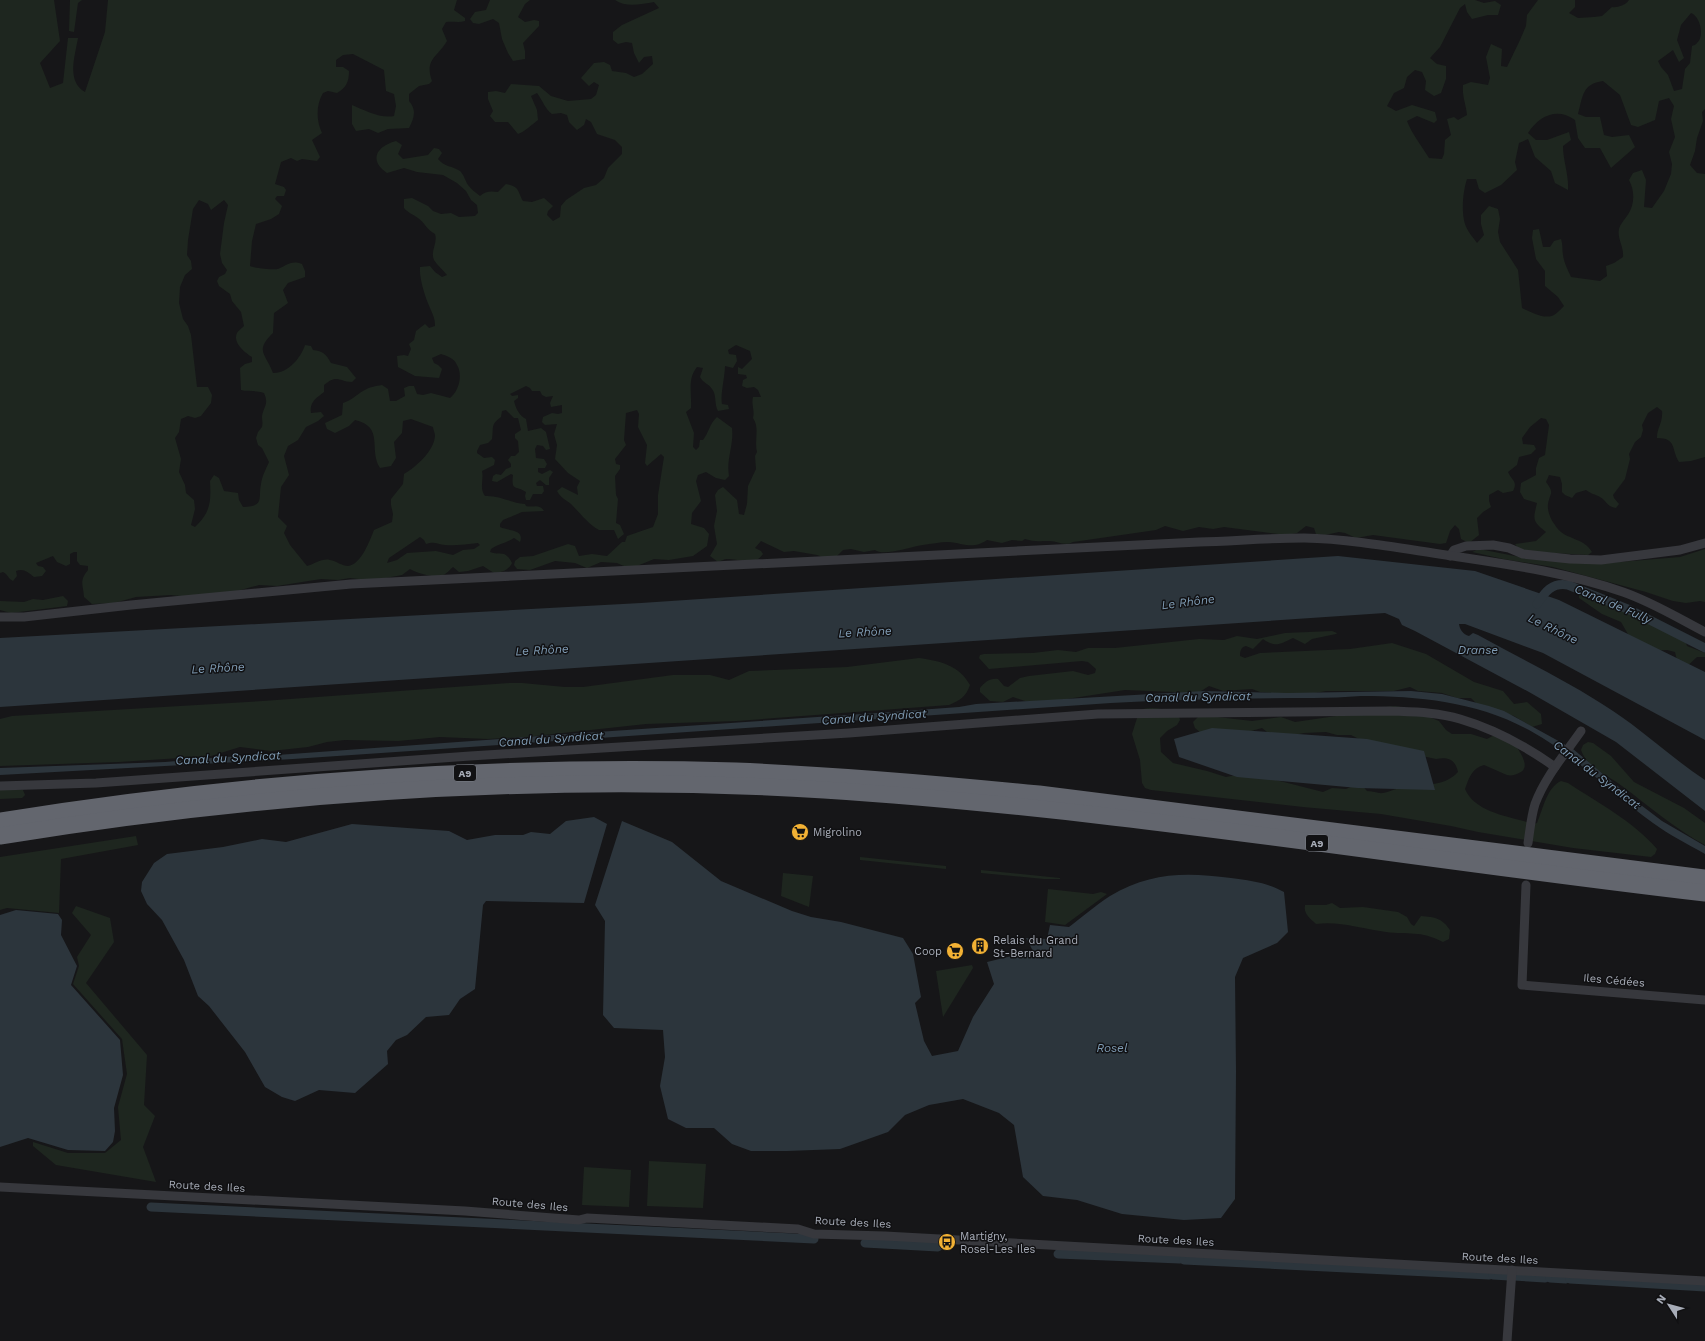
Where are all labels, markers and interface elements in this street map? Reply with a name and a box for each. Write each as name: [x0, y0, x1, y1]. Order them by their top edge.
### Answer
water label: Canal de Fully: [1572, 581, 1654, 627]
water label: Le Rhône: [1161, 592, 1216, 612]
water label: Le Rhône: [1526, 611, 1580, 647]
water label: Le Rhône: [838, 624, 892, 640]
water label: Le Rhône: [515, 642, 569, 658]
water label: Dranse: [1458, 643, 1498, 657]
water label: Le Rhône: [191, 660, 245, 676]
water label: Canal du Syndicat: [1145, 689, 1251, 705]
water label: Canal du Syndicat: [821, 706, 927, 728]
water label: Canal du Syndicat: [498, 728, 604, 750]
water label: Canal du Syndicat: [1551, 738, 1643, 812]
water label: Canal du Syndicat: [175, 748, 281, 768]
road number: A9: [454, 765, 476, 781]
supermarket icon: Migrolino: [790, 822, 810, 842]
place label: Migrolino: [813, 826, 862, 839]
road number: A9: [1306, 835, 1328, 851]
place label: Relais du Grand St-Bernard: [993, 934, 1078, 960]
building icon: Relais du Grand St-Bernard: [970, 936, 990, 956]
supermarket icon: Coop: [945, 941, 965, 961]
place label: Coop: [914, 945, 942, 958]
street label: Iles Cédées: [1583, 971, 1645, 990]
water label: Rosel: [1096, 1041, 1128, 1055]
street label: Route des Iles: [168, 1178, 246, 1195]
street label: Route des Iles: [491, 1195, 569, 1214]
street label: Route des Iles: [814, 1214, 892, 1231]
place label: Martigny, Rosel-Les Iles: [960, 1230, 1036, 1256]
bus stop icon: Martigny, Rosel-Les Iles: [937, 1232, 957, 1252]
street label: Route des Iles: [1137, 1232, 1215, 1249]
street label: Route des Iles: [1461, 1250, 1539, 1267]
north arrow: [1649, 1285, 1689, 1325]
text: N: [1654, 1292, 1669, 1307]

